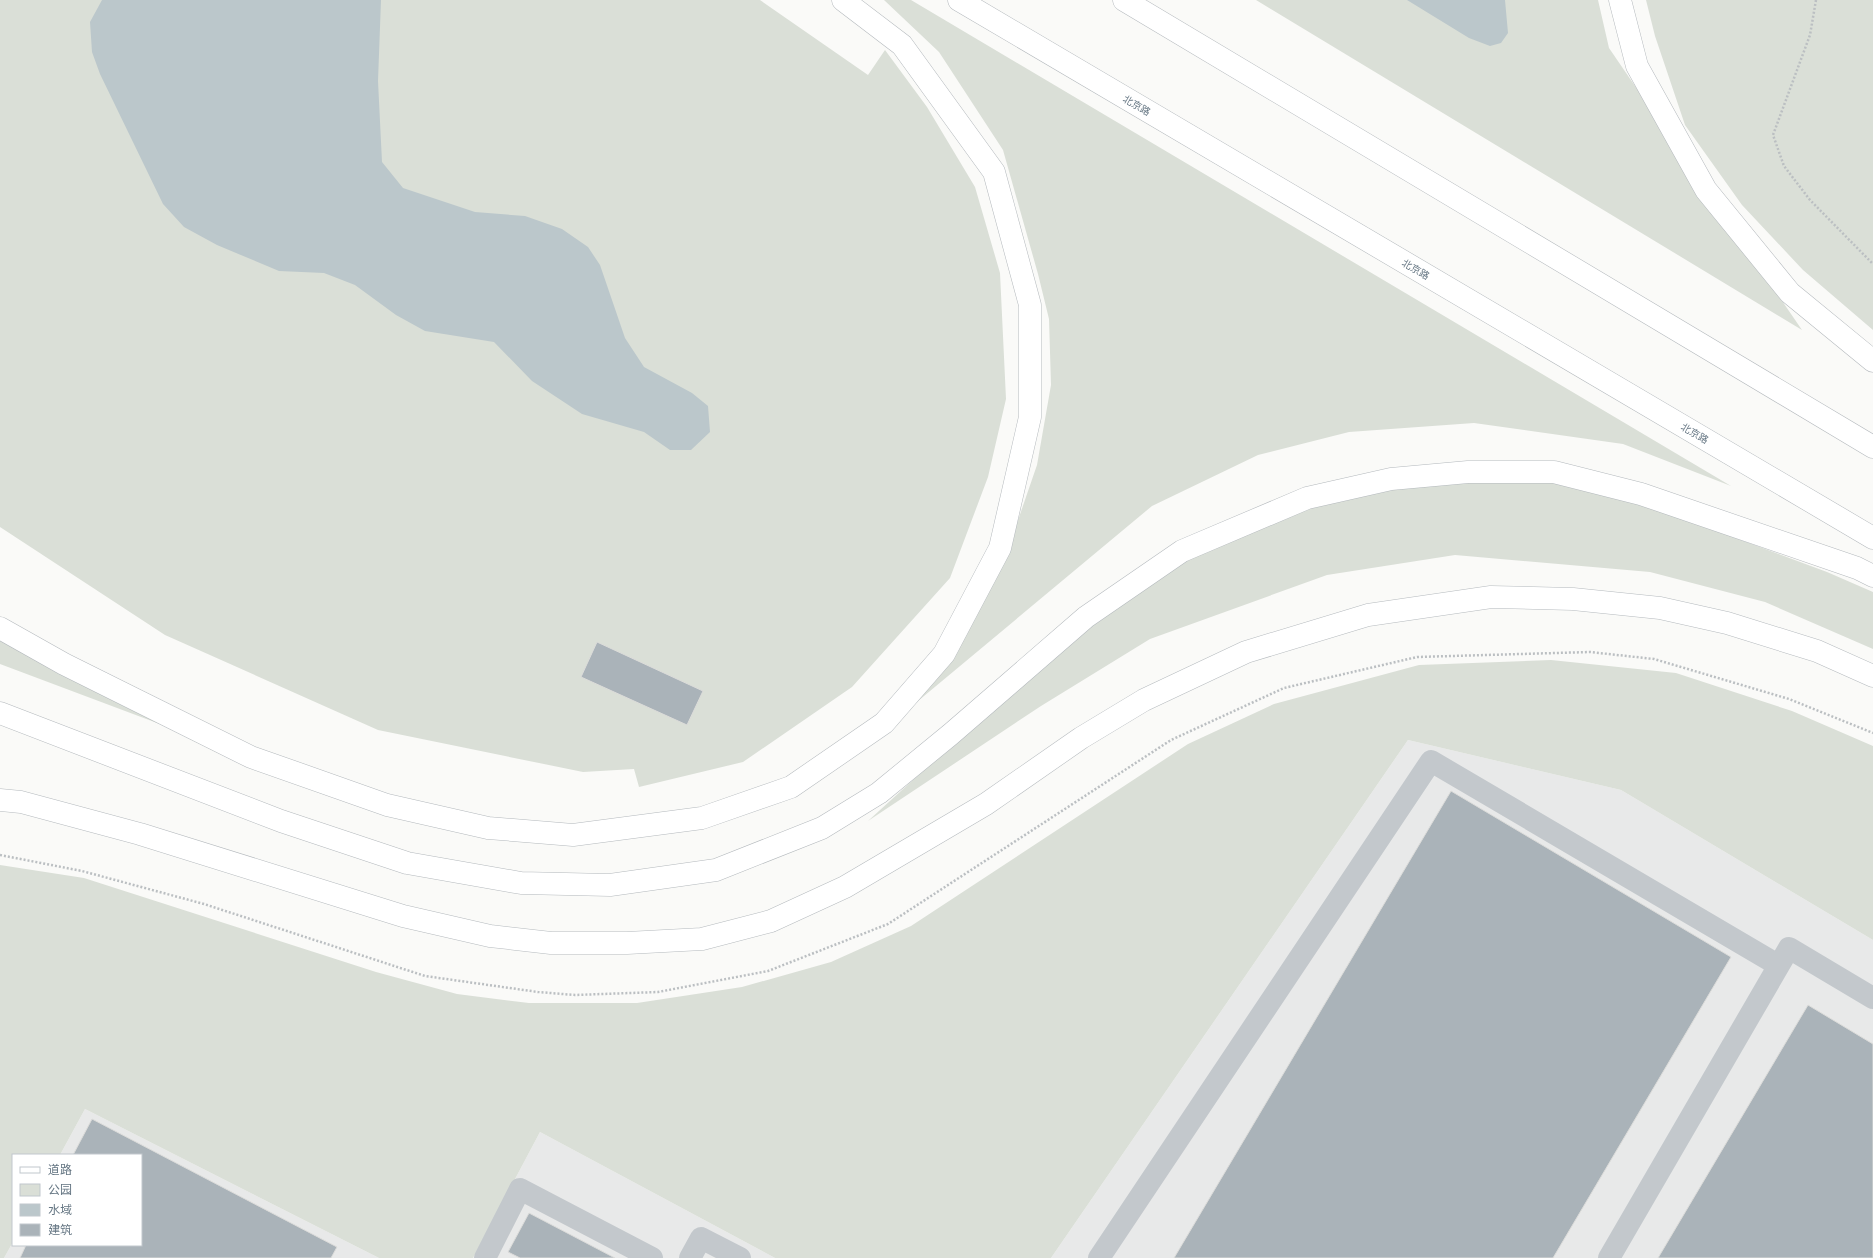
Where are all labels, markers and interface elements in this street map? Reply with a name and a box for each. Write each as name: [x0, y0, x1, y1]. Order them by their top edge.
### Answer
street label: 北京路: [1121, 92, 1153, 118]
street label: 北京路: [1400, 256, 1432, 282]
street label: 北京路: [1679, 420, 1711, 446]
legend: [12, 1154, 142, 1246]
text: 道路: [48, 1162, 72, 1177]
text: 公园: [48, 1182, 72, 1197]
text: 水域: [48, 1202, 72, 1217]
text: 建筑: [48, 1222, 72, 1237]

